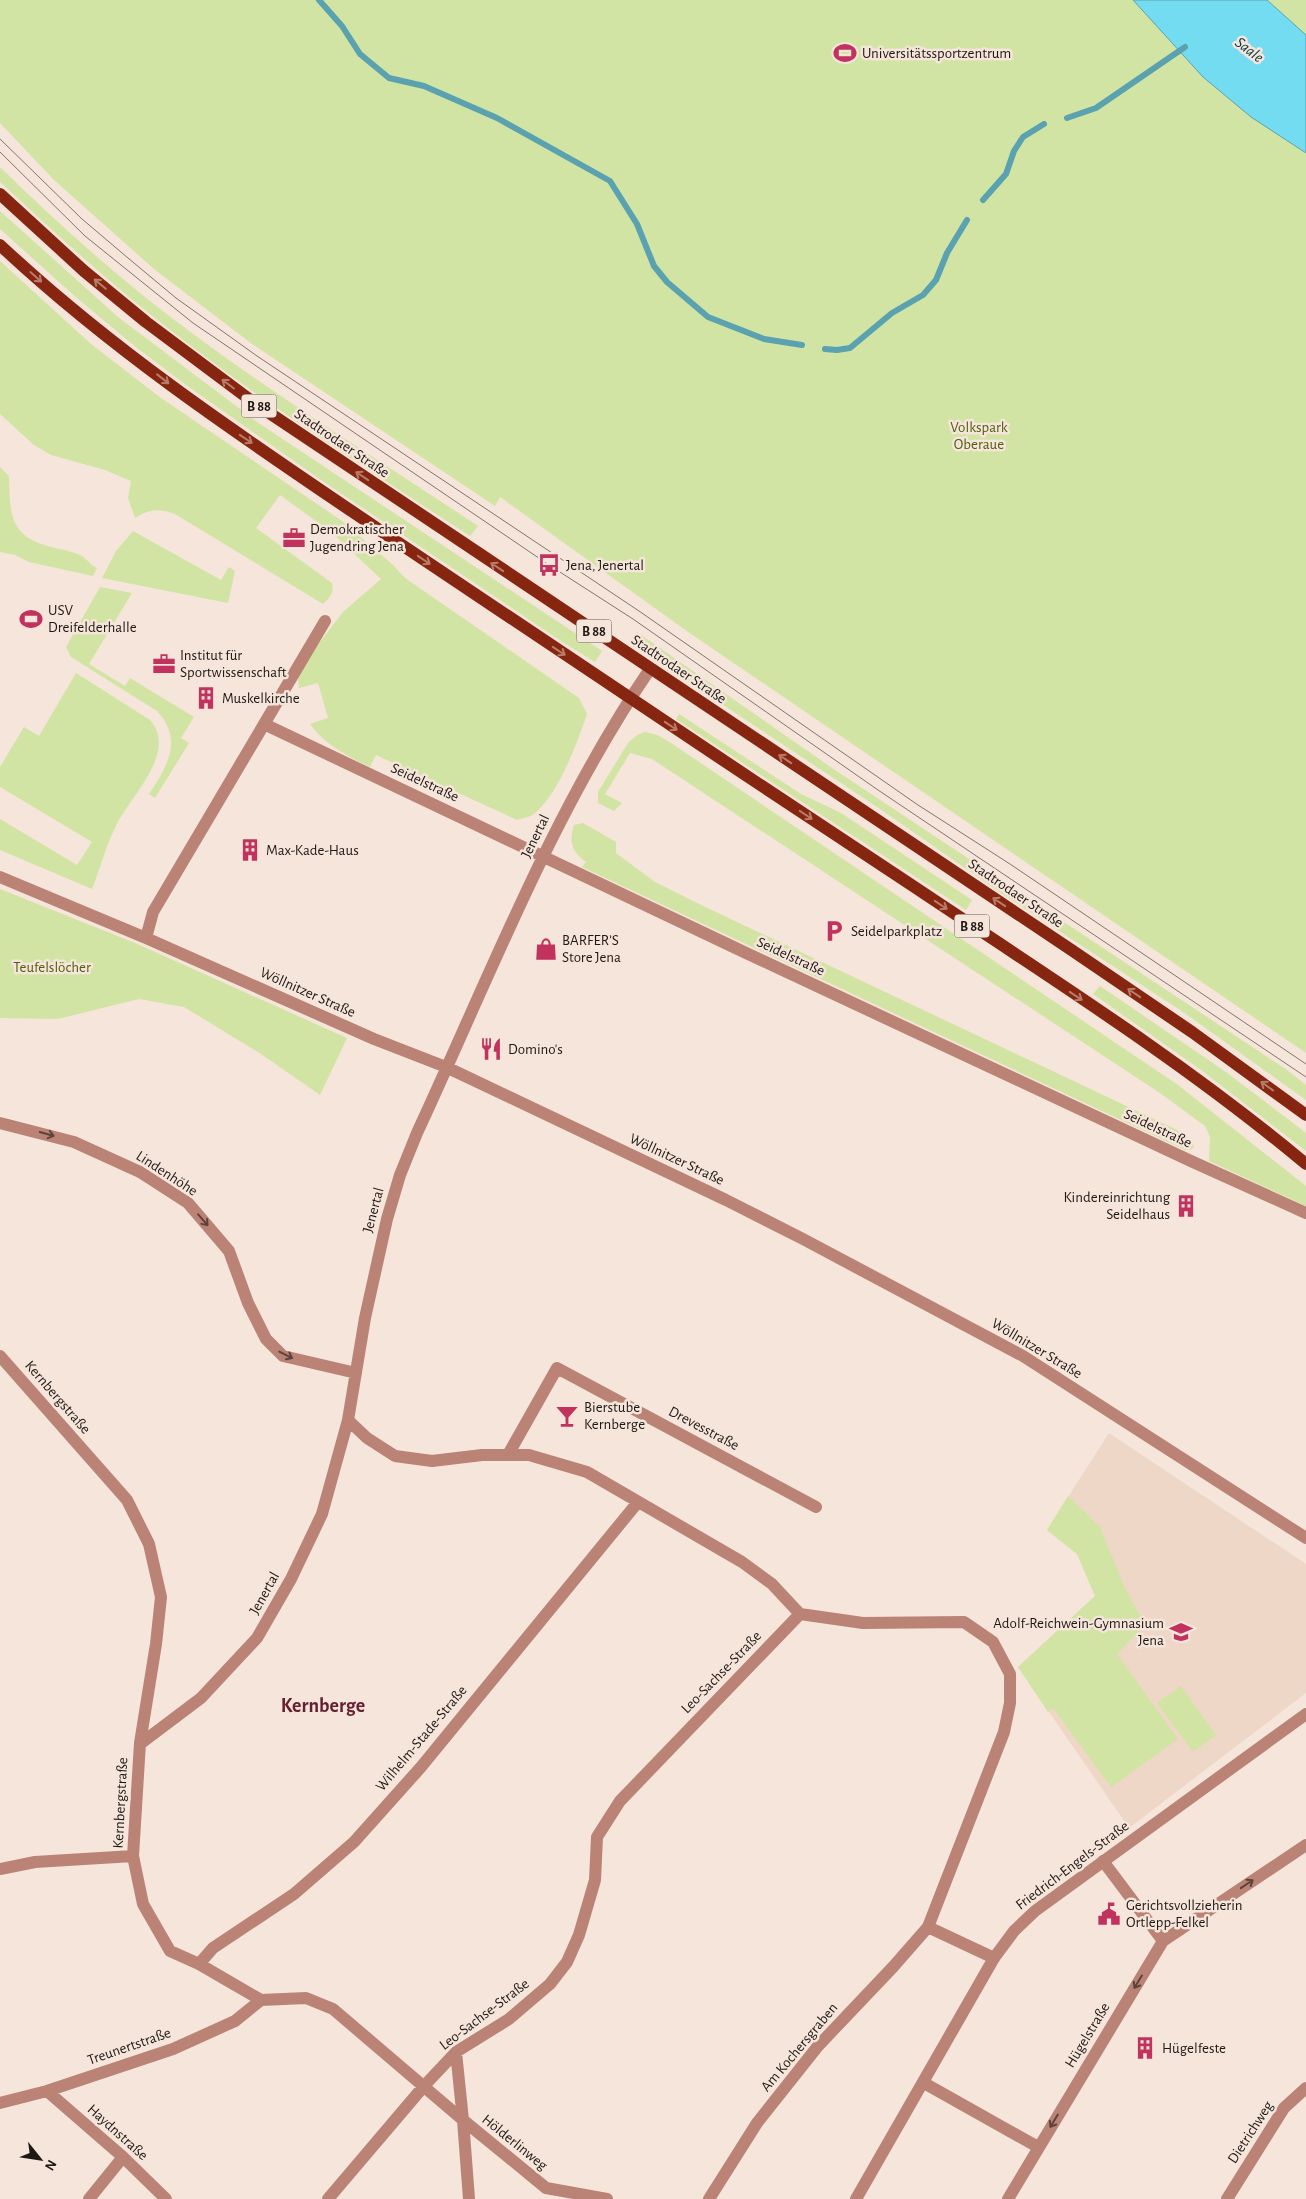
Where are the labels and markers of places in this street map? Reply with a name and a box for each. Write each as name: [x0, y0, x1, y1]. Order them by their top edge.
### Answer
sports icon: Universitätssportzentrum: [832, 40, 858, 66]
place label: Universitätssportzentrum: [862, 46, 1011, 61]
place label: Demokratischer Jugendring Jena: [310, 522, 404, 554]
office icon: Demokratischer Jugendring Jena: [281, 525, 307, 551]
bus stop icon: Jena, Jenertal: [536, 552, 562, 578]
place label: Jena, Jenertal: [566, 558, 644, 573]
place label: USV Dreifelderhalle: [48, 603, 137, 635]
sports icon: USV Dreifelderhalle: [18, 606, 44, 632]
place label: Institut für Sportwissenschaft: [180, 648, 287, 680]
office icon: Institut für Sportwissenschaft: [151, 651, 177, 677]
building icon: Muskelkirche: [193, 685, 219, 711]
place label: Muskelkirche: [222, 691, 300, 706]
building icon: Max-Kade-Haus: [237, 837, 263, 863]
place label: Max-Kade-Haus: [266, 843, 359, 858]
parking icon: Seidelparkplatz: [821, 918, 847, 944]
place label: Seidelparkplatz: [851, 924, 942, 939]
place label: BARFER’S Store Jena: [562, 933, 621, 965]
shop icon: BARFER’S Store Jena: [533, 936, 559, 962]
restaurant icon: Domino's: [478, 1036, 504, 1062]
place label: Domino's: [508, 1042, 563, 1057]
place label: Kindereinrichtung Seidelhaus: [1063, 1190, 1171, 1222]
building icon: Kindereinrichtung Seidelhaus: [1173, 1193, 1199, 1219]
place label: Bierstube Kernberge: [584, 1400, 645, 1432]
bar icon: Bierstube Kernberge: [554, 1403, 580, 1429]
place label: Adolf-Reichwein-Gymnasium Jena: [993, 1616, 1164, 1648]
school or university icon: Adolf-Reichwein-Gymnasium Jena: [1168, 1619, 1194, 1645]
place label: Gerichtsvollzieherin Ortlepp-Felkel: [1126, 1898, 1243, 1930]
public building icon: Gerichtsvollzieherin Ortlepp-Felkel: [1096, 1901, 1122, 1927]
building icon: Hügelfeste: [1132, 2035, 1158, 2061]
place label: Hügelfeste: [1162, 2041, 1226, 2056]

